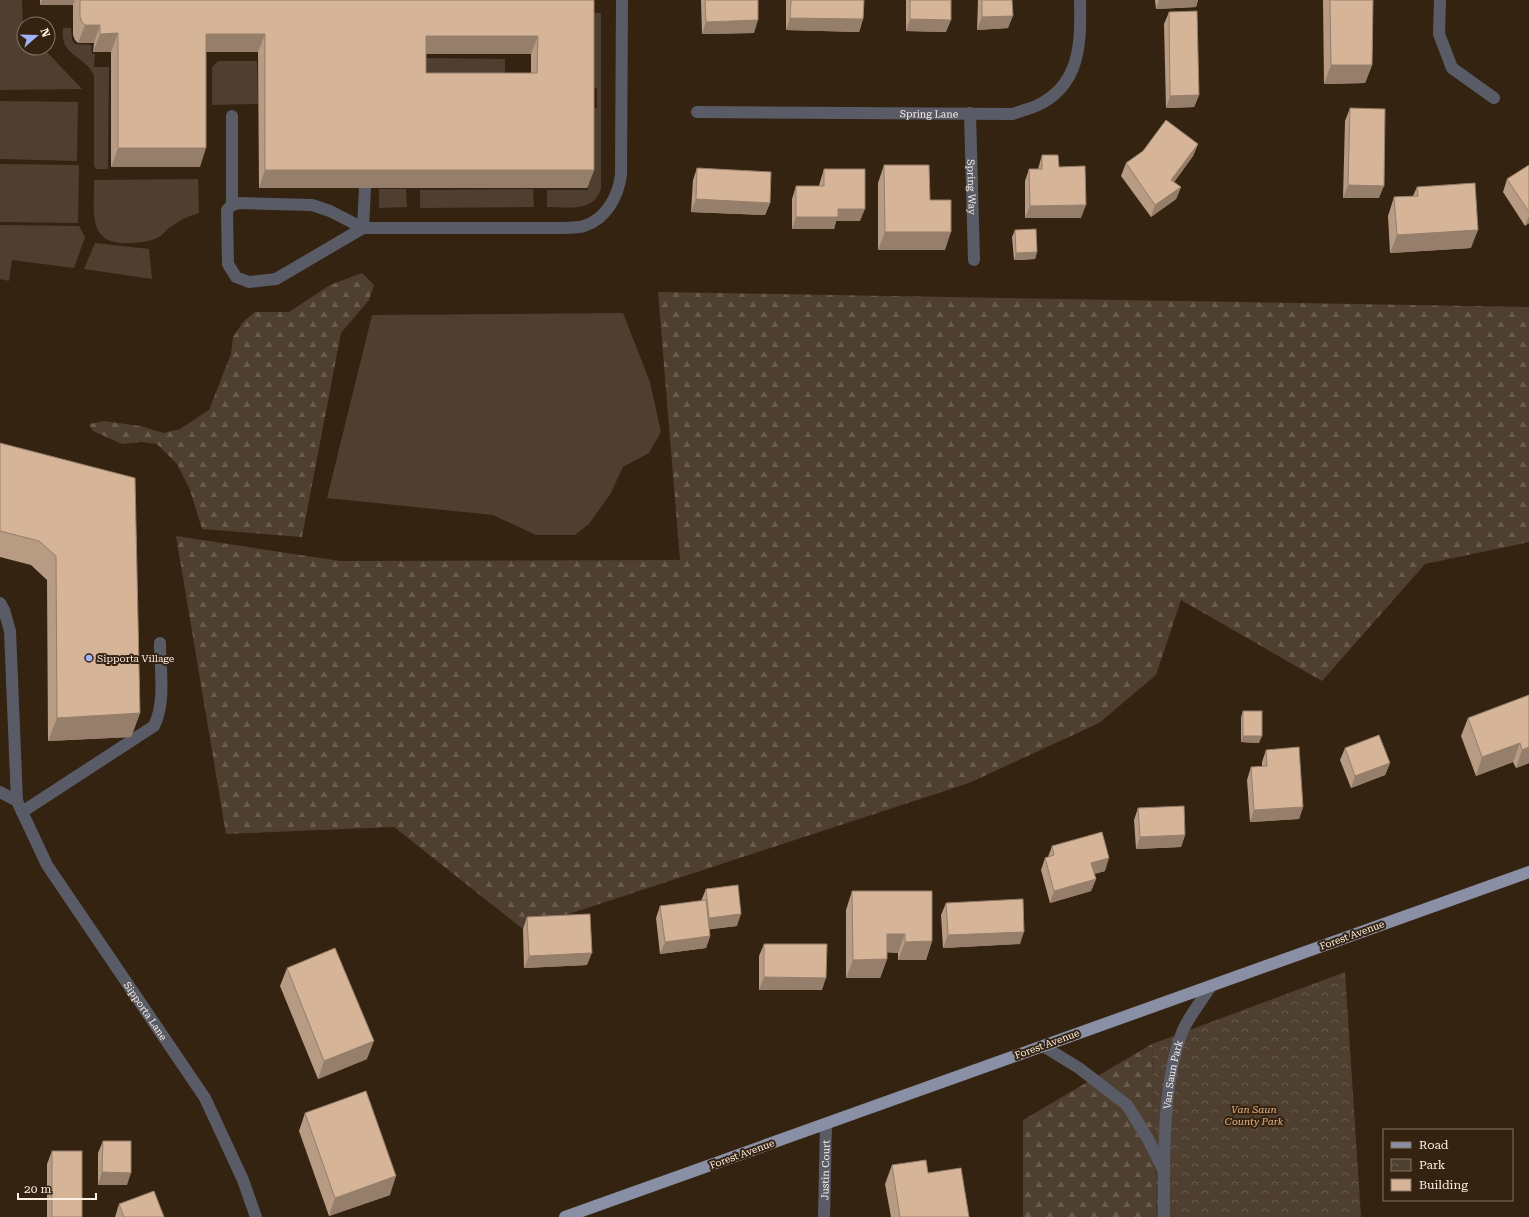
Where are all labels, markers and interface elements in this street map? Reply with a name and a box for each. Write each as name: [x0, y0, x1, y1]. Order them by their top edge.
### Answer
north arrow: [16, 16, 56, 56]
text: N: [37, 27, 53, 39]
street label: Spring Lane: [900, 108, 959, 119]
street label: Spring Way: [966, 159, 978, 215]
marker: Sipporta Village: [84, 653, 94, 663]
place label: Sipporta Village: [97, 653, 175, 664]
street label: Forest Avenue: [1318, 918, 1386, 952]
street label: Sipporta Lane: [122, 979, 170, 1042]
street label: Forest Avenue: [1013, 1027, 1081, 1061]
street label: Van Saun Park: [1161, 1038, 1185, 1109]
park label: Van Saun County Park: [1225, 1104, 1284, 1127]
legend: [1383, 1129, 1513, 1201]
street label: Forest Avenue: [708, 1137, 776, 1171]
text: Road: [1419, 1138, 1449, 1152]
street label: Justin Court: [819, 1140, 831, 1200]
text: Park: [1419, 1158, 1446, 1172]
scale bar: [18, 1175, 96, 1201]
text: Building: [1419, 1178, 1468, 1192]
text: 20 m: [24, 1182, 51, 1196]

